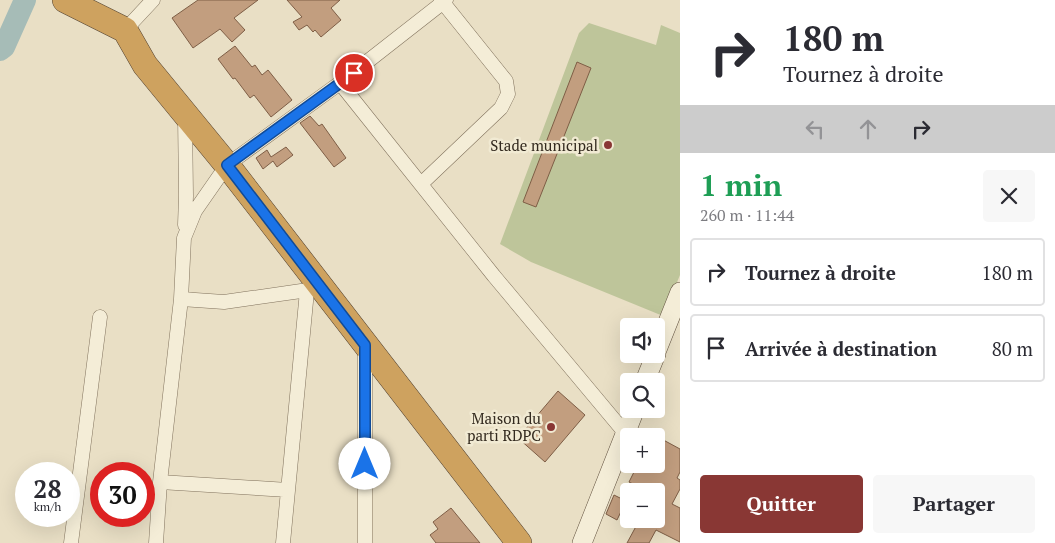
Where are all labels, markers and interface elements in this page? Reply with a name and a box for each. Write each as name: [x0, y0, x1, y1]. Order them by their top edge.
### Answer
text: 180 m: [783, 15, 884, 61]
icon: right: [700, 20, 765, 85]
pin: [333, 52, 375, 94]
icon: arrive: [340, 59, 368, 87]
text: Tournez à droite: [783, 59, 944, 88]
icon: left: [801, 115, 829, 143]
icon: ahead: [854, 115, 882, 143]
icon: right: [907, 115, 935, 143]
place label: Stade municipal: [490, 135, 598, 155]
marker: Stade municipal: [602, 139, 614, 151]
text: 1 min: [700, 165, 782, 205]
button: close: [983, 170, 1035, 222]
text: 260 m · 11:44: [700, 204, 794, 226]
icon: right: [702, 258, 730, 286]
text: Tournez à droite: [745, 260, 896, 285]
text: 180 m: [982, 260, 1033, 285]
map controls: [620, 318, 665, 528]
button: sound: [620, 318, 665, 363]
icon: arrive: [702, 334, 730, 362]
text: Arrivée à destination: [745, 336, 937, 361]
text: 80 m: [992, 336, 1033, 361]
button: search: [620, 373, 665, 418]
place label: Maison du parti RDPC: [467, 408, 541, 445]
marker: Maison du parti RDPC: [545, 421, 557, 433]
button: +: [620, 428, 665, 473]
position arrow: [338, 437, 390, 489]
speed limit sign: 30: [90, 462, 155, 527]
text: 28: [33, 472, 62, 505]
button: Quitter: [700, 475, 863, 533]
button: Partager: [873, 475, 1035, 533]
button: −: [620, 483, 665, 528]
text: km/h: [34, 499, 61, 514]

